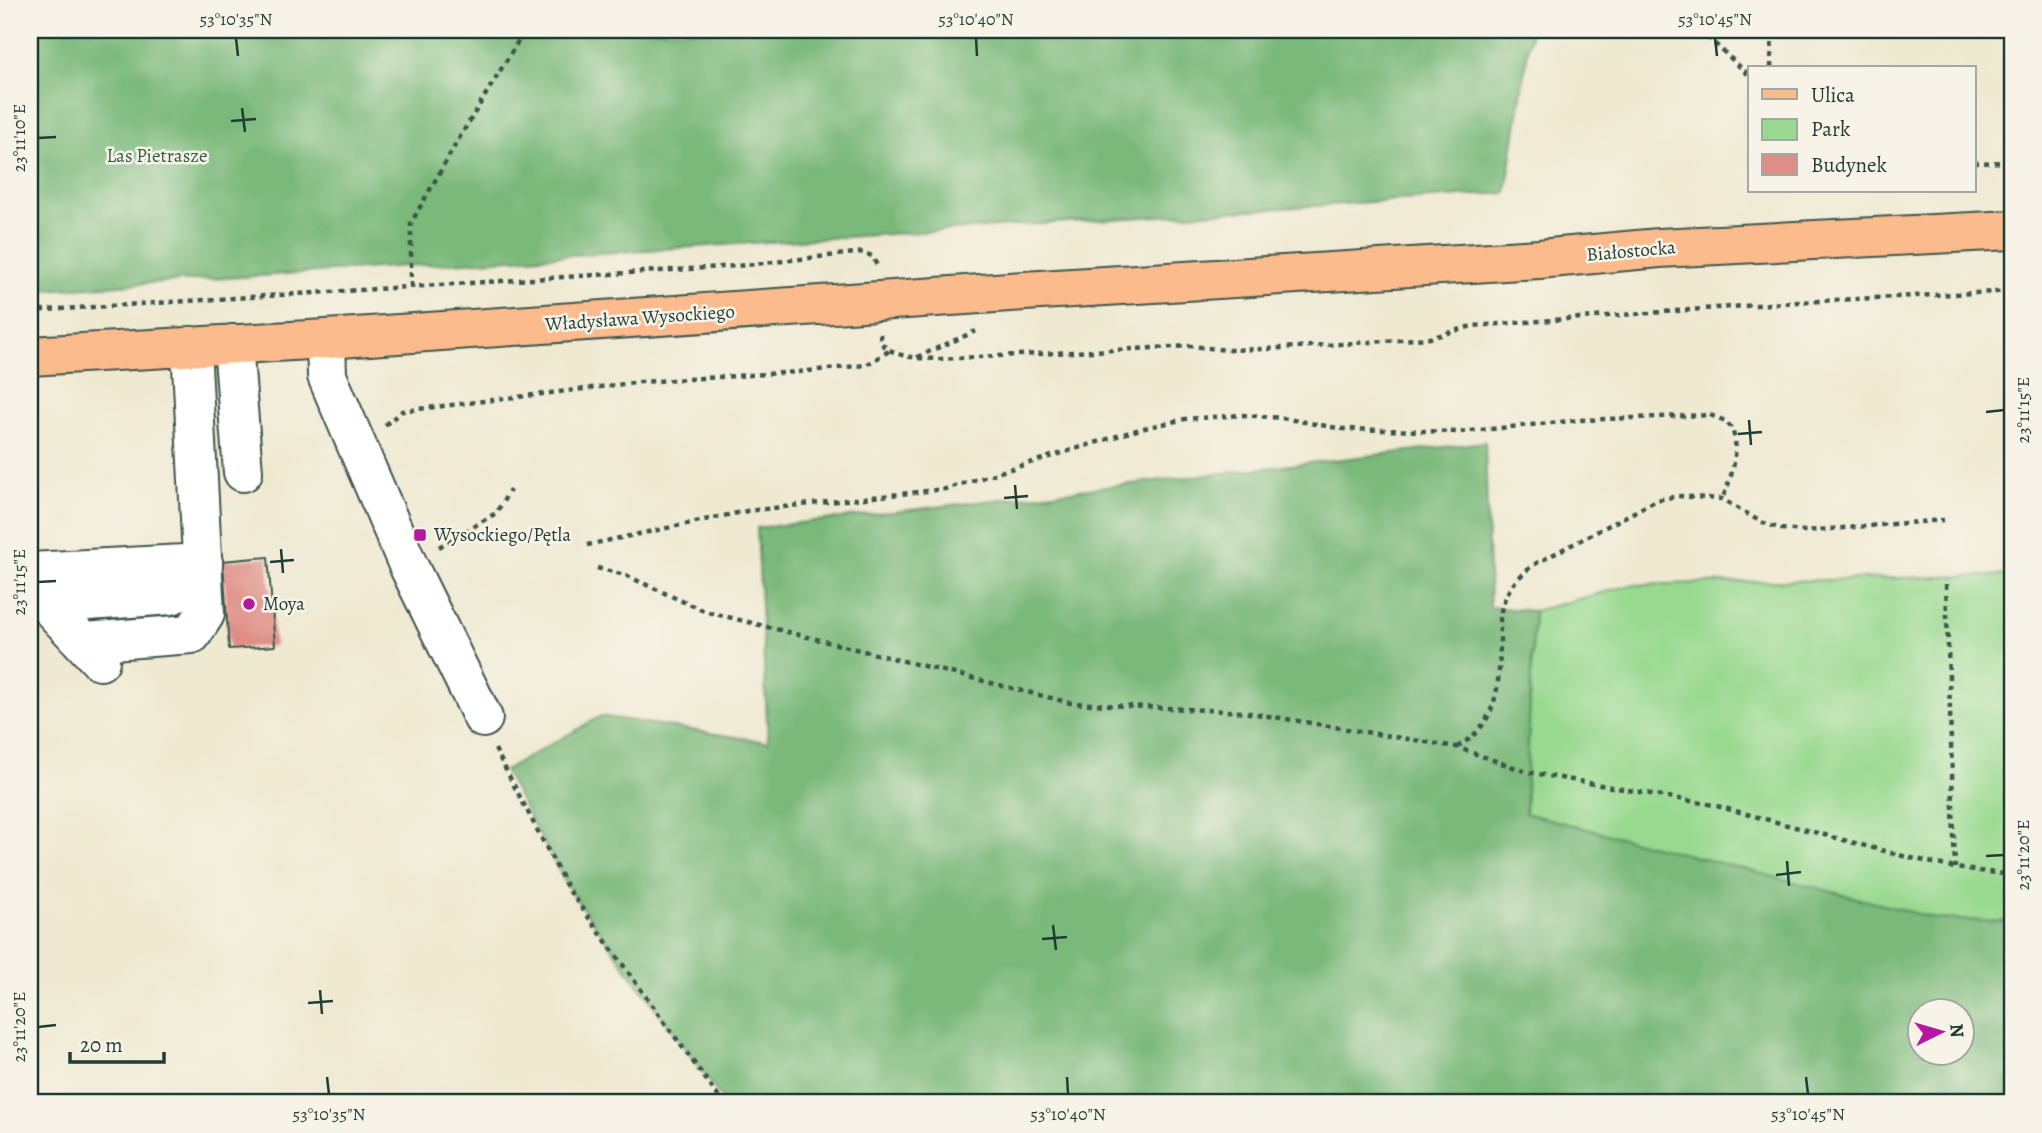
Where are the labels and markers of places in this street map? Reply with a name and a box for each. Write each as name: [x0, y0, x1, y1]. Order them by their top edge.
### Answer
place label: Wysockiego/Pętla: [433, 522, 571, 548]
marker: Wysockiego/Pętla: [412, 527, 428, 543]
place label: Moya: [263, 591, 305, 617]
marker: Moya: [241, 596, 257, 612]

